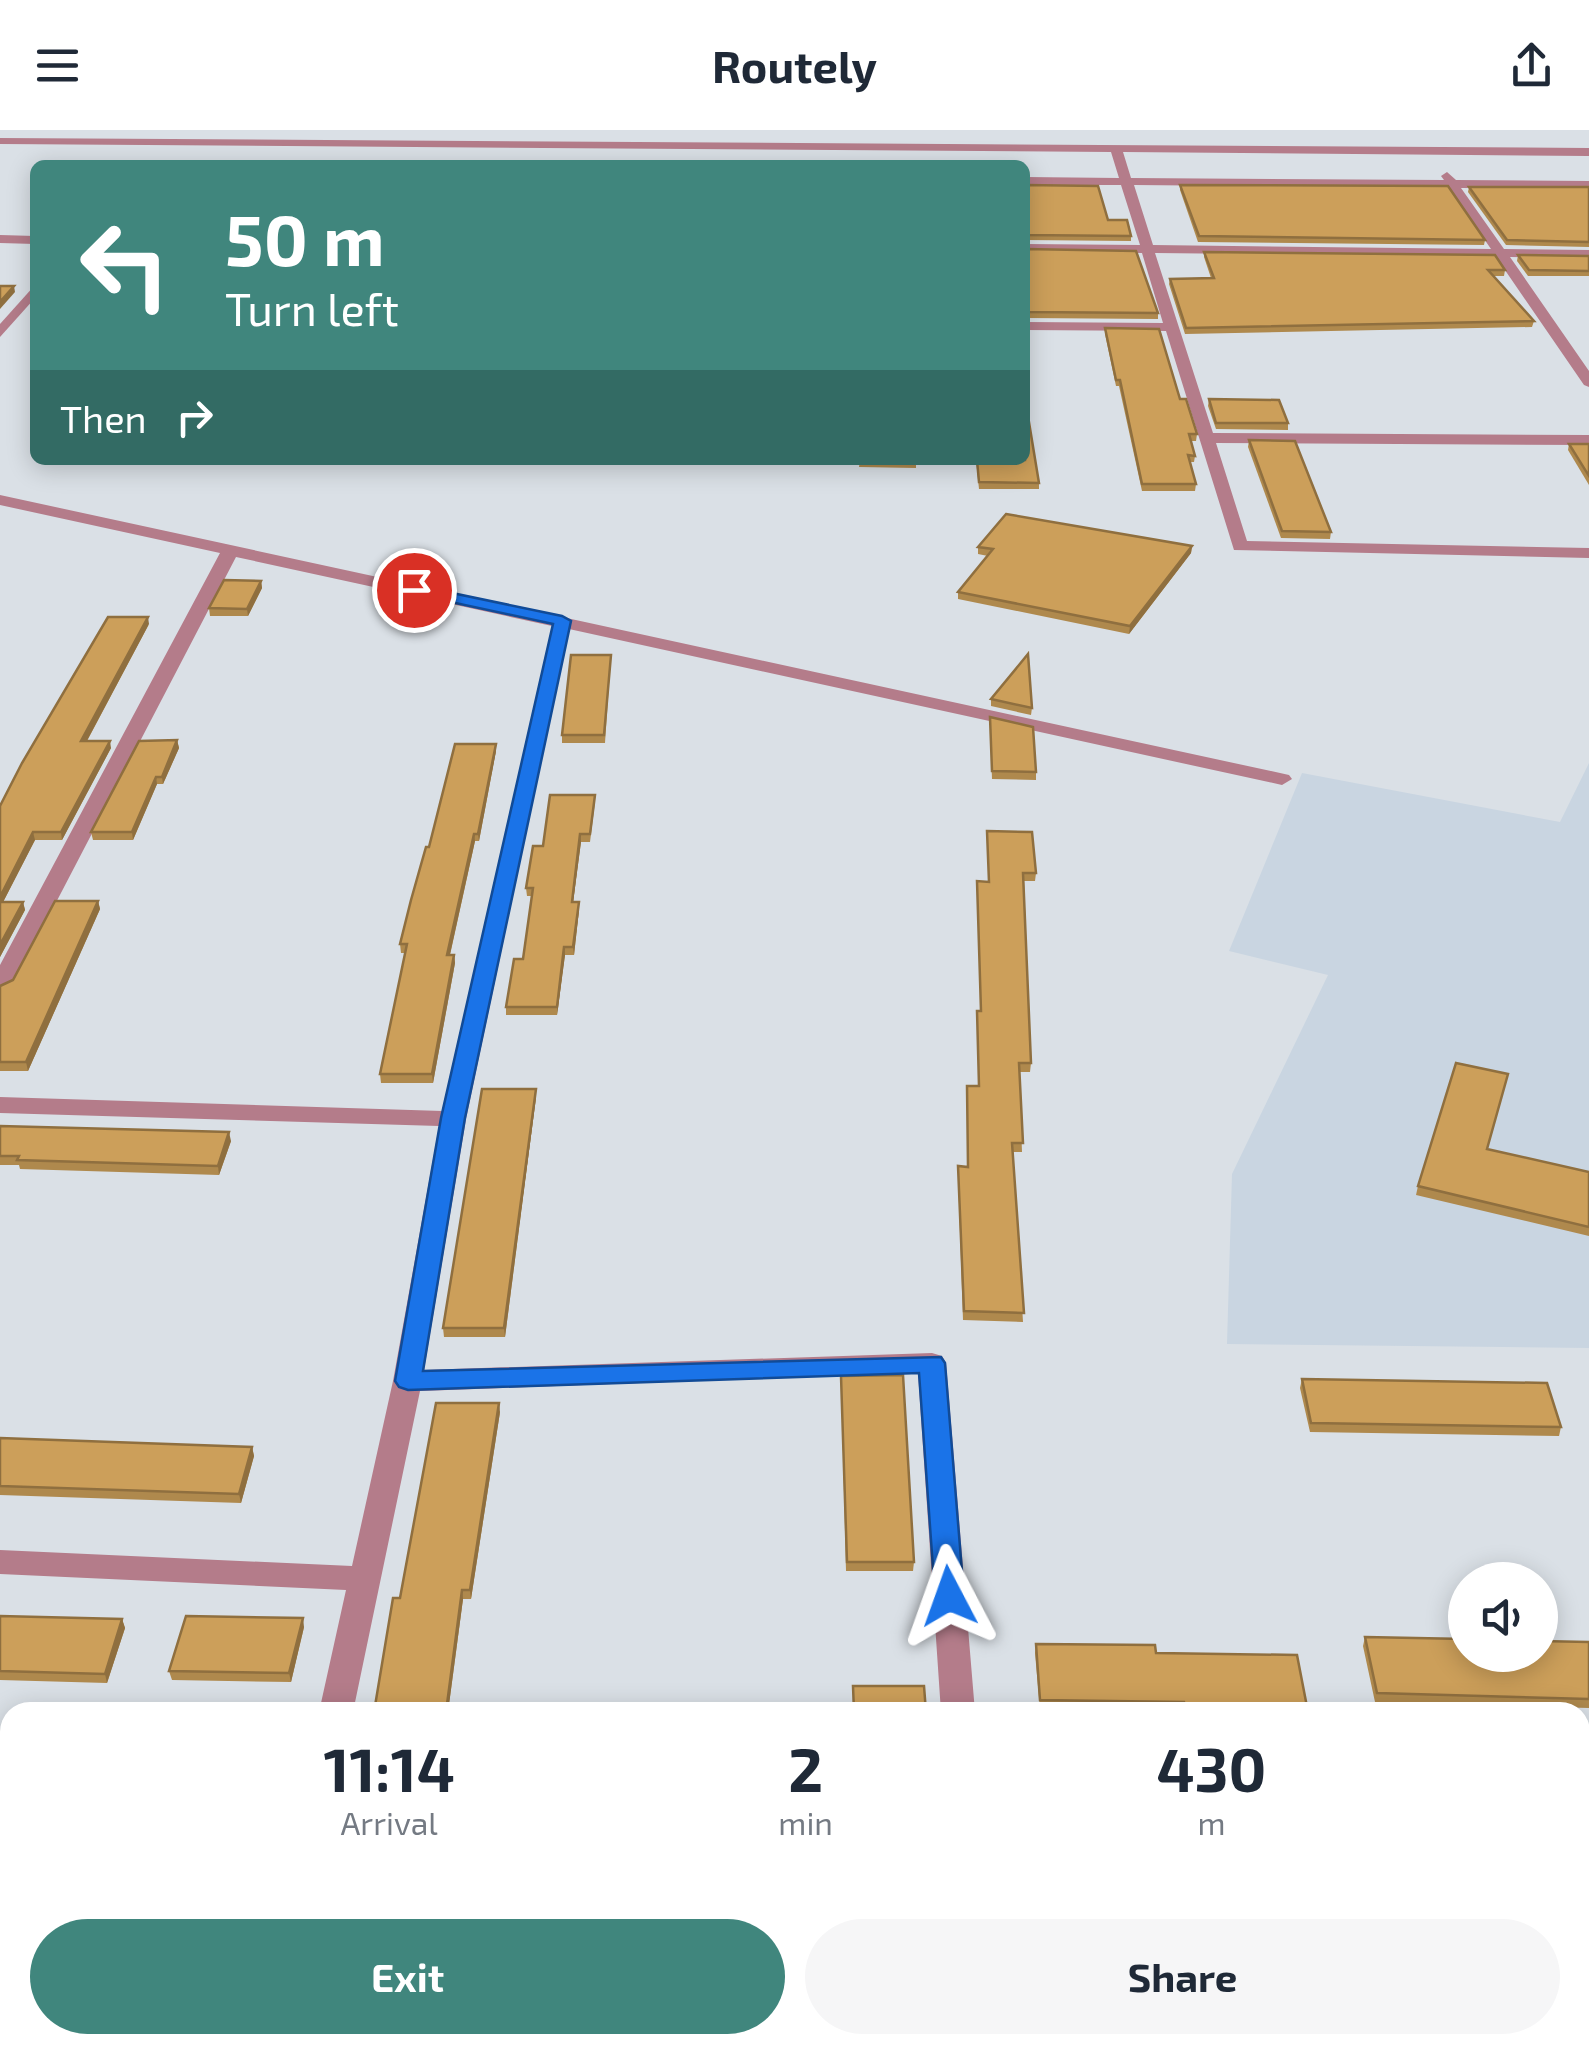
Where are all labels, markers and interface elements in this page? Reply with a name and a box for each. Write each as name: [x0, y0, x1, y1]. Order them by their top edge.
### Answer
icon: menu: [30, 38, 85, 93]
text: Routely: [712, 38, 877, 92]
icon: share: [1504, 38, 1559, 93]
text: 50 m: [225, 196, 385, 280]
icon: left: [60, 200, 190, 330]
text: Turn left: [225, 281, 399, 335]
icon: right: [167, 390, 222, 445]
text: Then: [60, 395, 147, 441]
pin: [372, 548, 457, 633]
icon: arrive: [387, 563, 442, 618]
position arrow: [897, 1544, 1001, 1648]
map controls: [1448, 1562, 1558, 1672]
button: sound: [1448, 1562, 1558, 1672]
text: 11:14: [323, 1732, 455, 1804]
text: 2: [788, 1732, 823, 1804]
text: 430: [1156, 1732, 1266, 1804]
text: Arrival: [340, 1803, 438, 1841]
text: min: [778, 1803, 833, 1841]
text: m: [1197, 1803, 1225, 1841]
button: Exit: [30, 1919, 785, 2034]
button: Share: [805, 1919, 1560, 2034]

